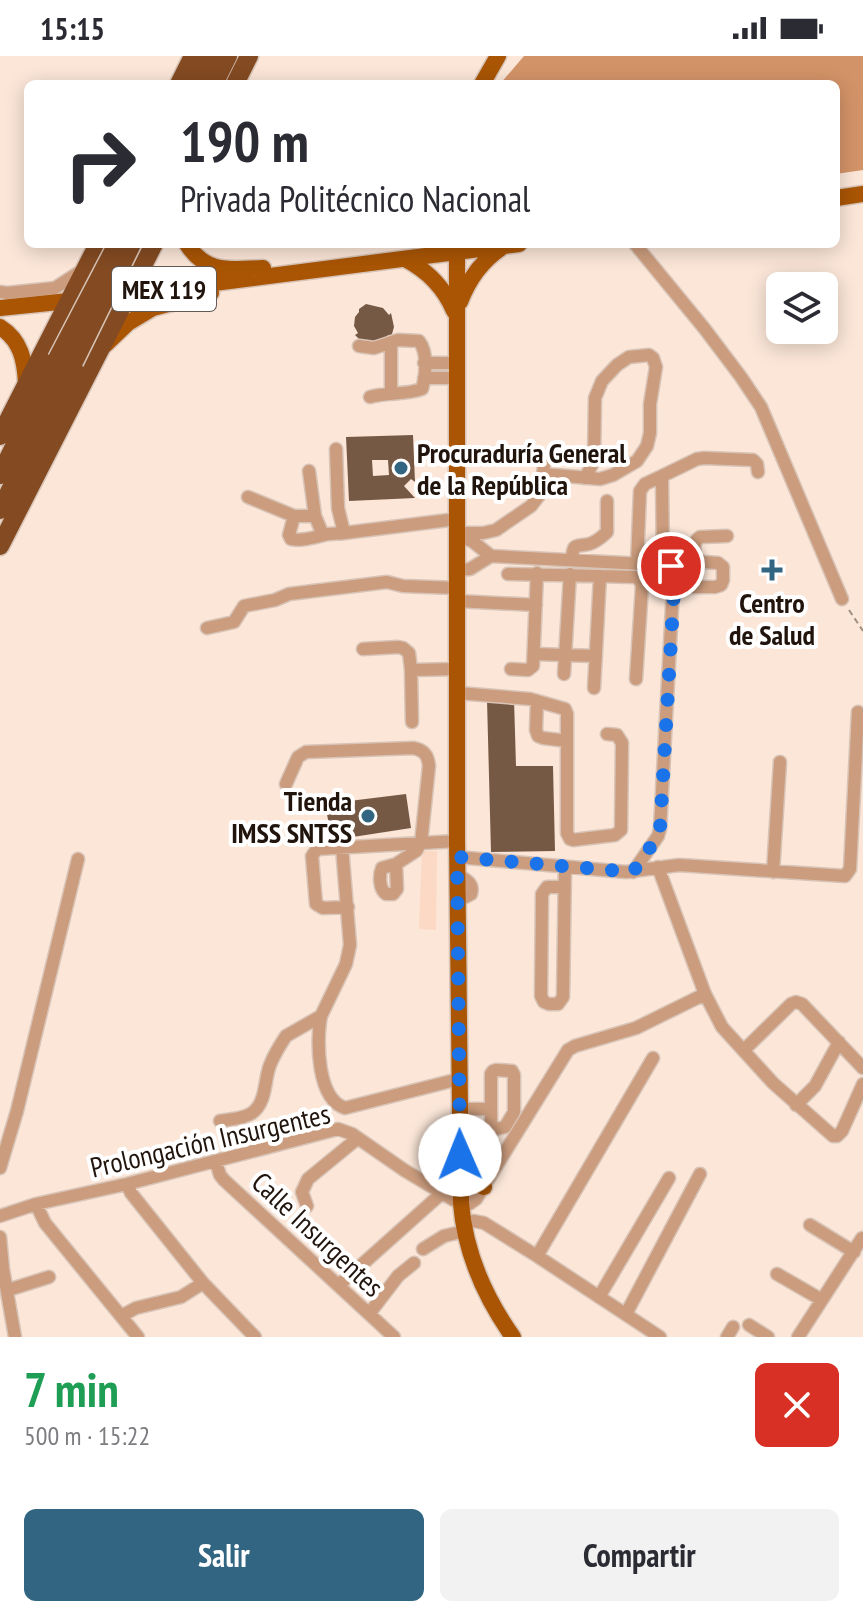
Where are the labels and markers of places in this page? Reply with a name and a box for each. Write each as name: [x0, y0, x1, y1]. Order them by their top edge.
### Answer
place label: Procuraduría General de la República: [417, 434, 626, 503]
marker: Procuraduría General de la República: [392, 459, 410, 477]
pin: [637, 532, 705, 600]
marker: Centro de Salud: [761, 559, 783, 581]
place label: Centro de Salud: [729, 584, 815, 653]
place label: Tienda IMSS SNTSS: [231, 782, 352, 851]
marker: Tienda IMSS SNTSS: [359, 807, 377, 825]

